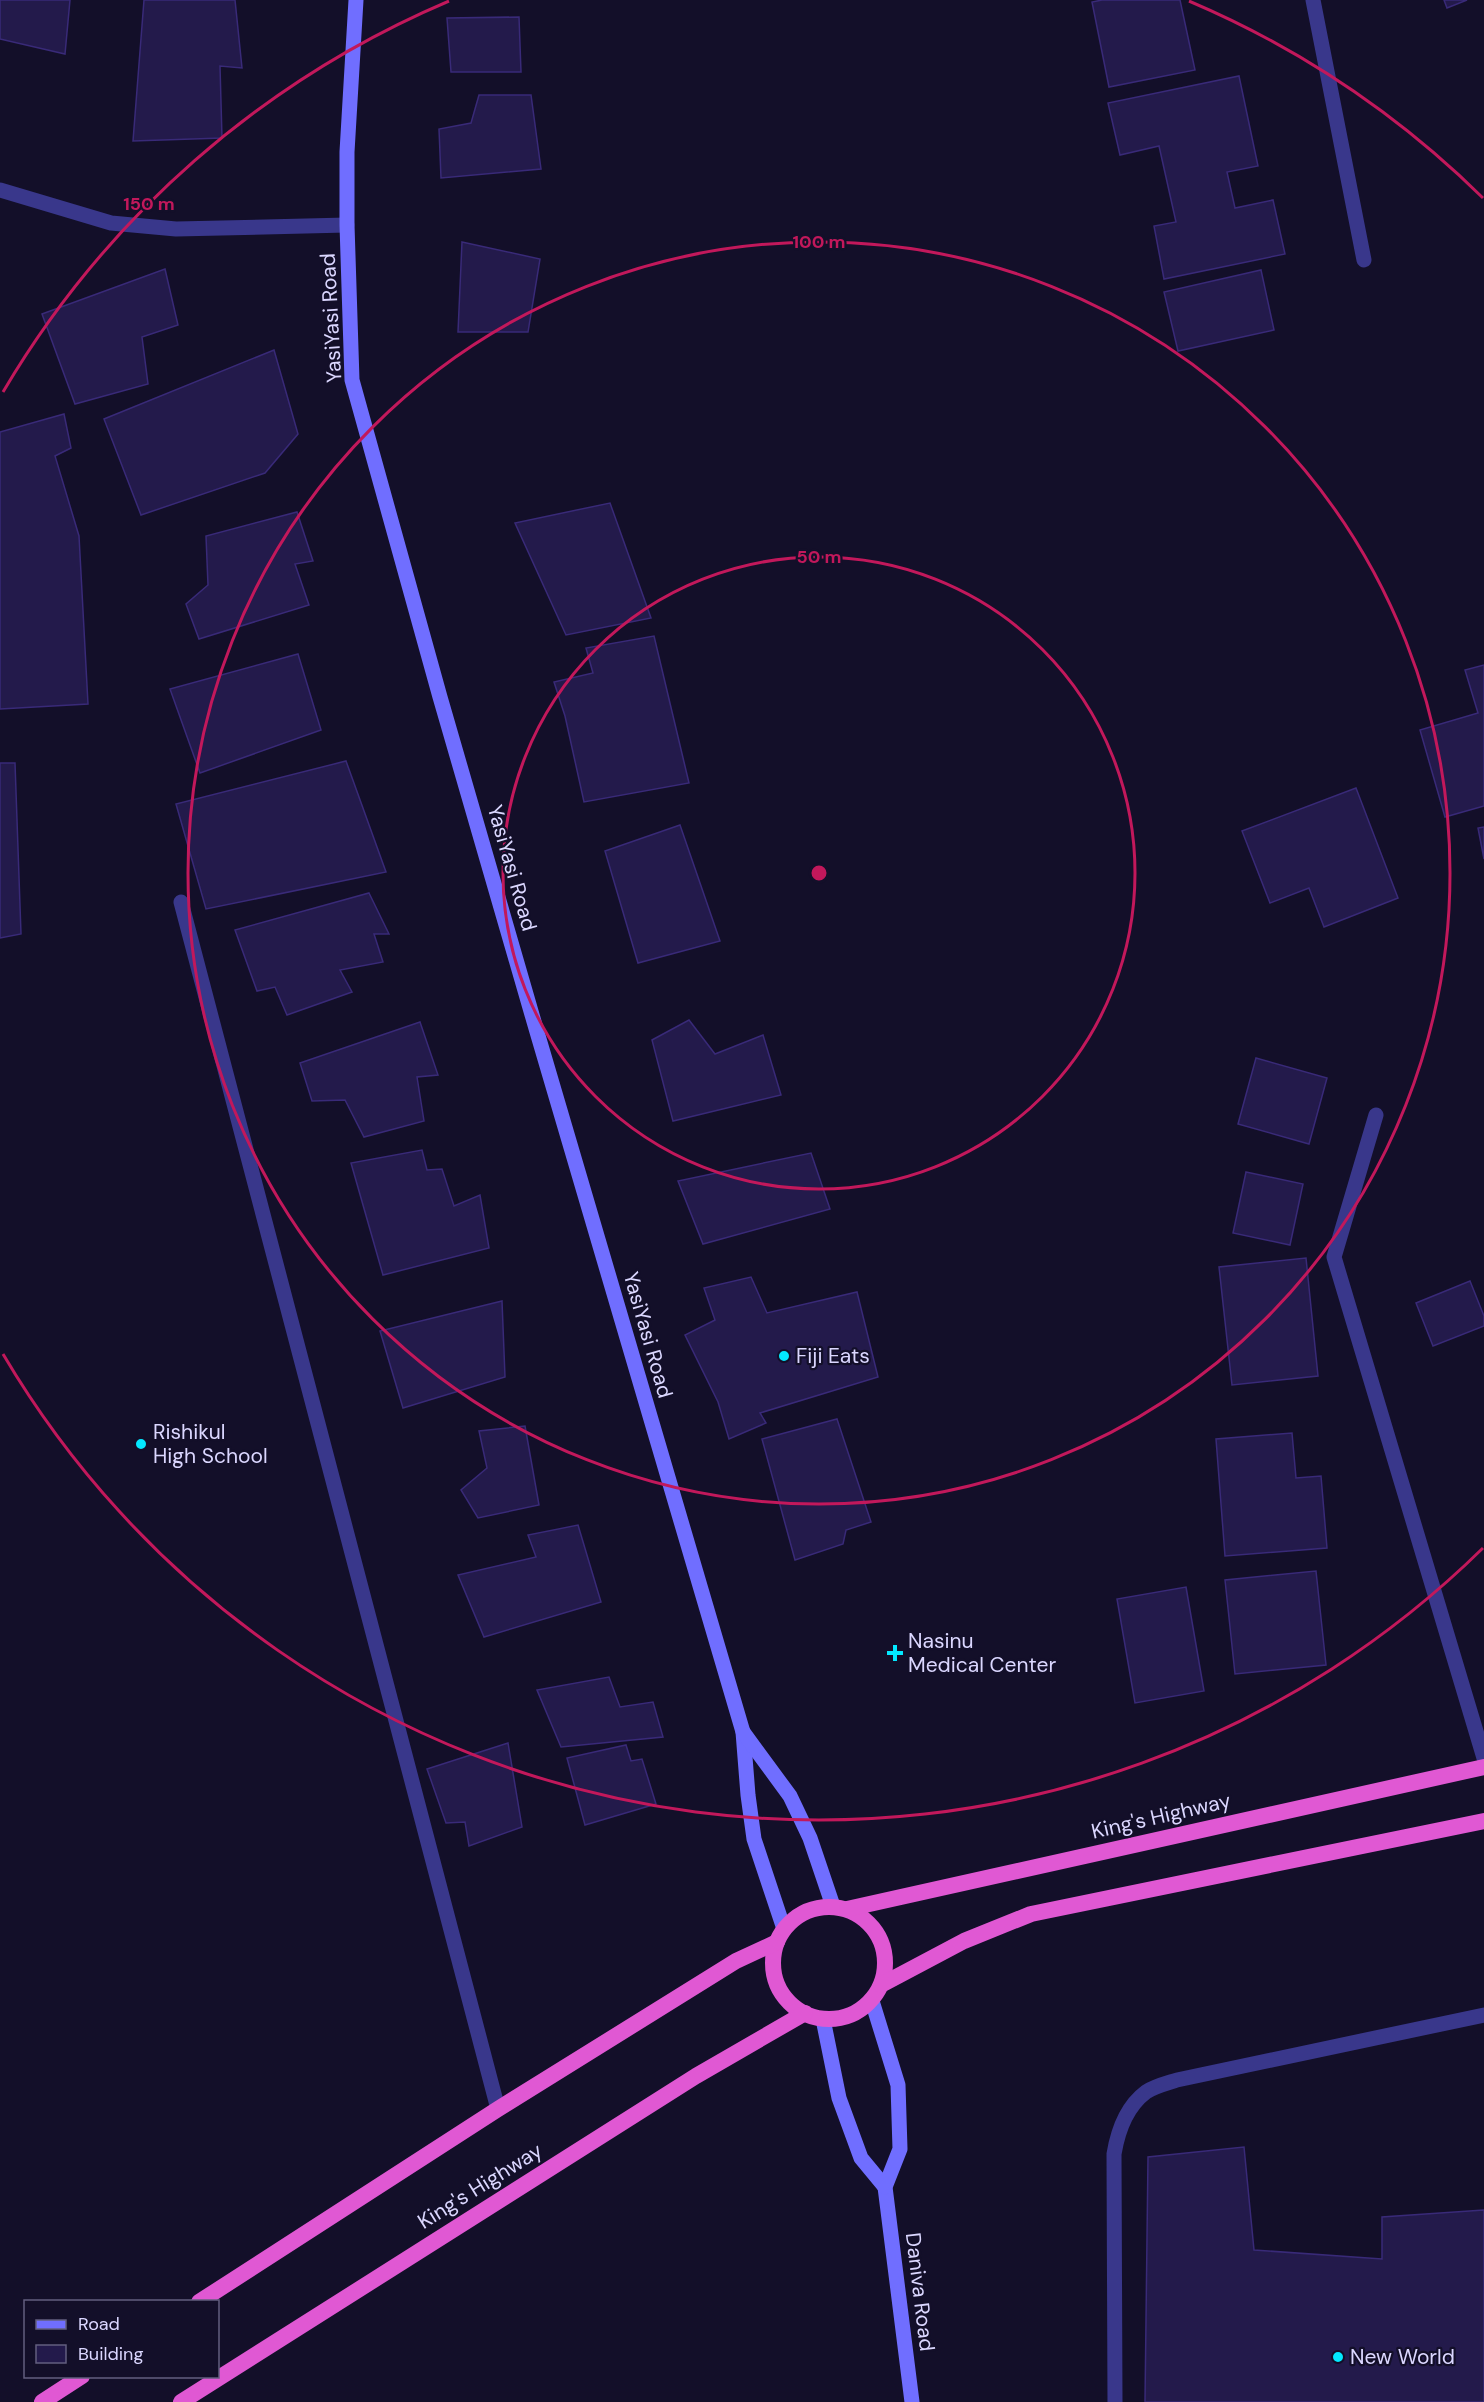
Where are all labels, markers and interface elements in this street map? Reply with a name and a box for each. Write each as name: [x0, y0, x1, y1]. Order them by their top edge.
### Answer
text: 150 m: [123, 192, 175, 216]
text: 100 m: [792, 230, 846, 254]
street label: YasiYasi Road: [314, 252, 348, 384]
text: 50 m: [796, 545, 842, 569]
street label: YasiYasi Road: [481, 802, 543, 934]
centre of rings: [809, 863, 829, 883]
street label: YasiYasi Road: [617, 1269, 679, 1401]
place label: Fiji Eats: [796, 1342, 870, 1370]
marker: Fiji Eats: [777, 1349, 791, 1363]
place label: Rishikul High School: [153, 1418, 268, 1470]
marker: Rishikul High School: [134, 1437, 148, 1451]
place label: Nasinu Medical Center: [908, 1627, 1056, 1679]
marker: Nasinu Medical Center: [886, 1644, 904, 1662]
street label: King's Highway: [1089, 1786, 1234, 1846]
street label: King's Highway: [412, 2136, 548, 2236]
street label: Daniva Road: [899, 2231, 941, 2353]
legend: [24, 2300, 219, 2378]
text: Road: [78, 2312, 120, 2336]
text: Building: [78, 2342, 143, 2366]
place label: New World: [1350, 2343, 1455, 2371]
marker: New World: [1331, 2350, 1345, 2364]

